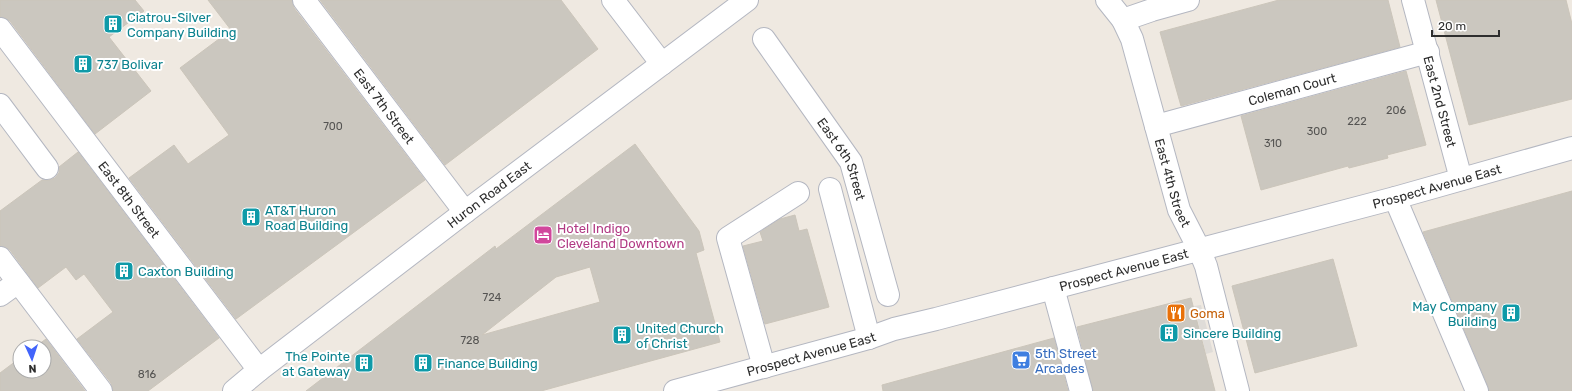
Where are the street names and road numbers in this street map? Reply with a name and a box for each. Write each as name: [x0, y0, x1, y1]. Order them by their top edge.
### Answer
street label: East 2nd Street: [1421, 54, 1460, 149]
street label: East 7th Street: [351, 65, 418, 146]
street label: Coleman Court: [1246, 70, 1338, 108]
street label: East 6th Street: [815, 115, 869, 202]
street label: East 4th Street: [1152, 137, 1194, 229]
street label: East 8th Street: [96, 158, 163, 241]
street label: Huron Road East: [444, 158, 534, 231]
street label: Prospect Avenue East: [1371, 161, 1503, 211]
street label: Prospect Avenue East: [1058, 245, 1190, 294]
street label: Prospect Avenue East: [745, 329, 878, 379]

